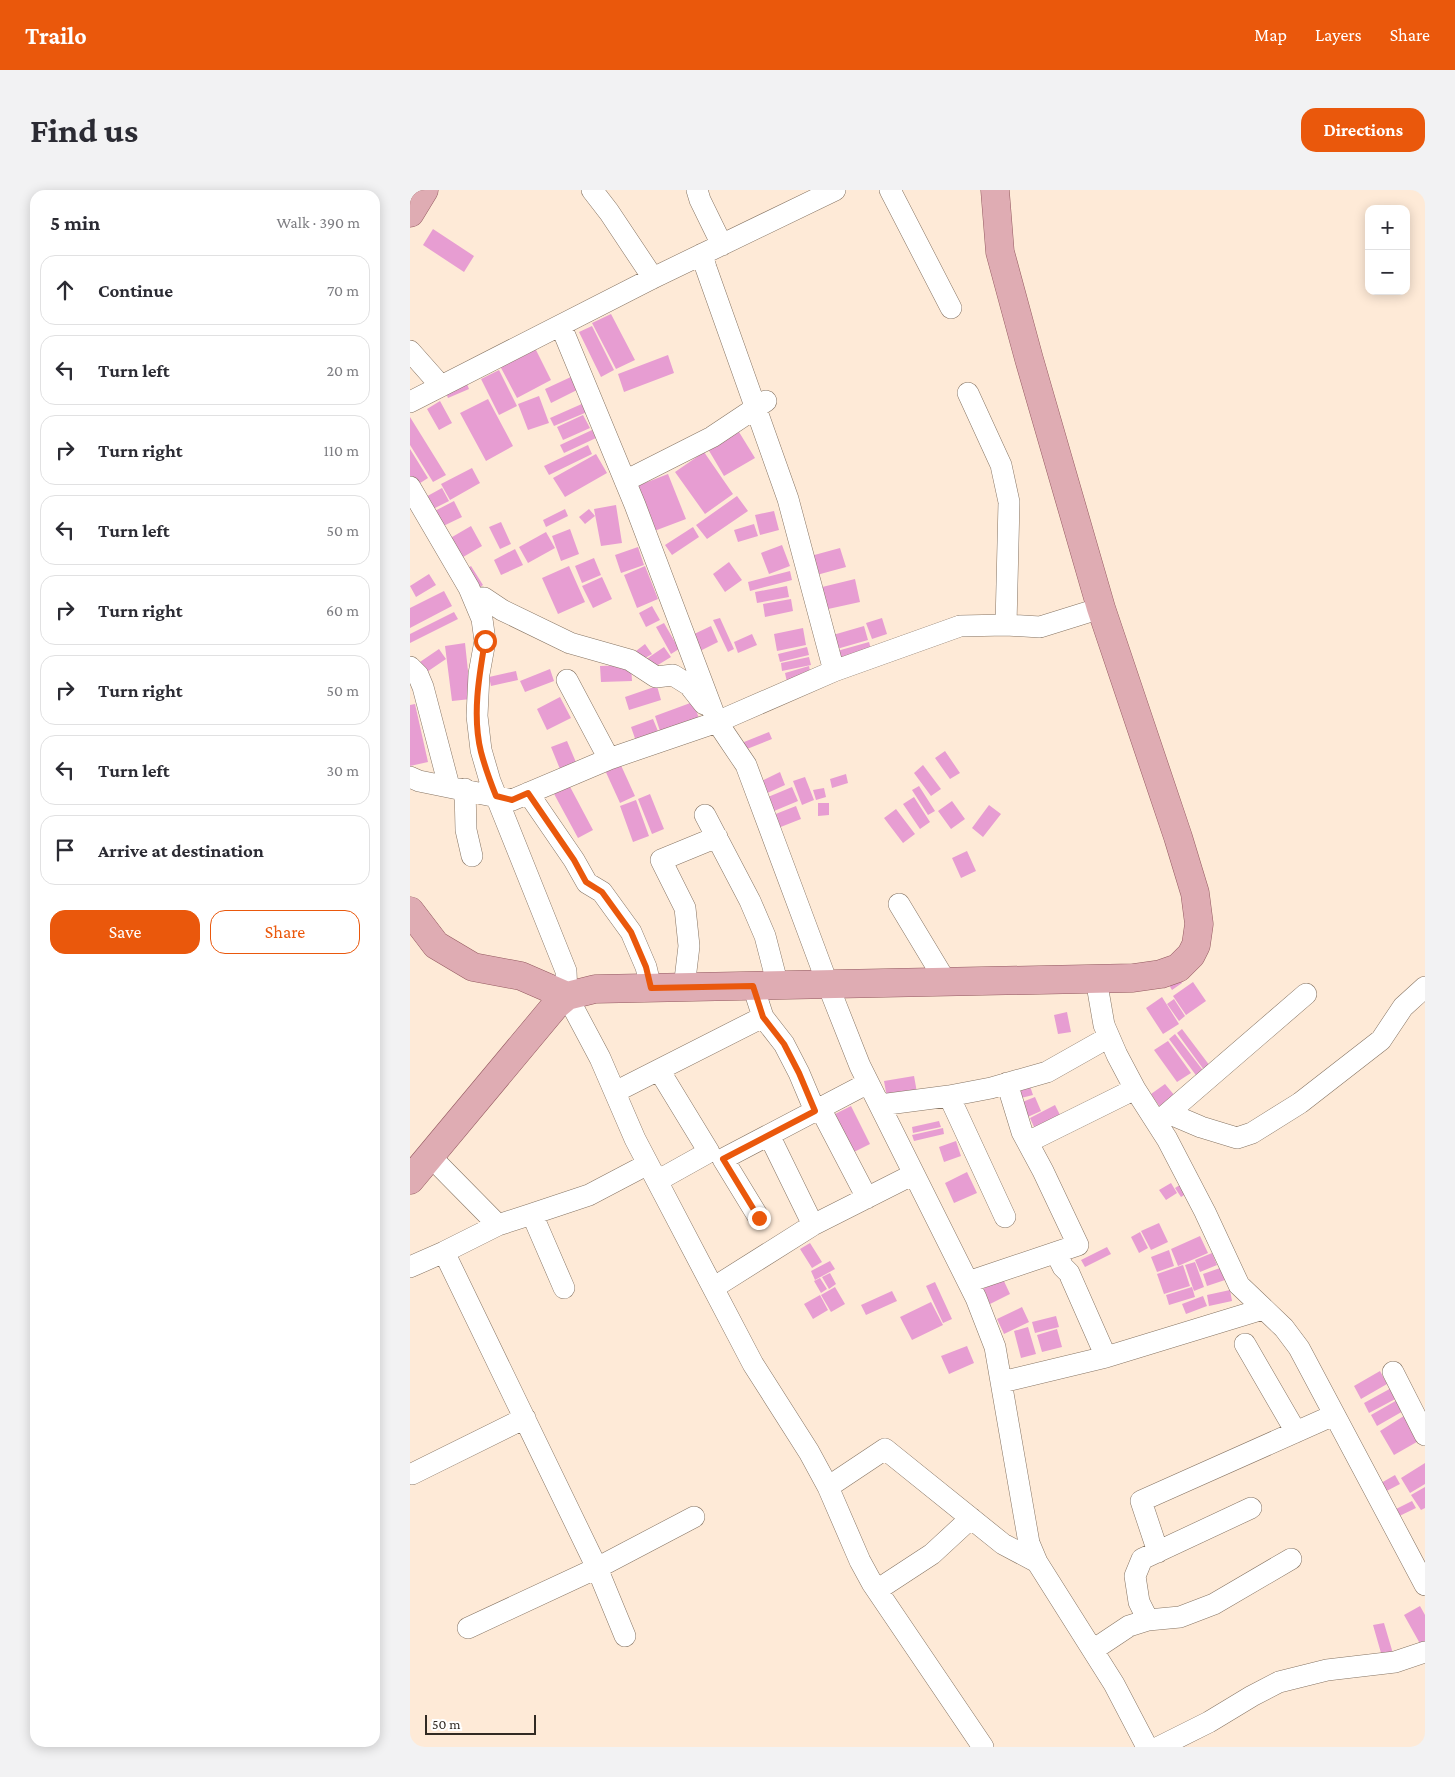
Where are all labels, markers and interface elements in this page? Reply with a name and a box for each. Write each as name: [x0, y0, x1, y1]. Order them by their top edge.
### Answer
text: Trailo: [25, 22, 87, 49]
text: Map: [1254, 25, 1287, 45]
text: Layers: [1315, 25, 1362, 45]
text: Share: [1390, 25, 1430, 45]
button: Directions: [1301, 108, 1425, 152]
text: Find us: [30, 111, 138, 150]
map controls: [1365, 205, 1410, 295]
button: +: [1365, 205, 1410, 250]
text: 5 min: [50, 211, 100, 235]
text: Walk · 390 m: [276, 214, 360, 231]
button: −: [1365, 250, 1410, 295]
icon: ahead: [51, 276, 79, 304]
text: Continue: [98, 280, 173, 301]
text: 70 m: [327, 282, 359, 299]
icon: left: [51, 356, 79, 384]
text: Turn left: [98, 360, 170, 381]
text: 20 m: [326, 362, 359, 379]
icon: right: [51, 436, 79, 464]
text: Turn right: [98, 440, 183, 461]
text: 110 m: [323, 442, 359, 459]
icon: left: [51, 516, 79, 544]
text: Turn left: [98, 520, 170, 541]
text: 50 m: [327, 522, 359, 539]
icon: right: [51, 596, 79, 624]
text: Turn right: [98, 600, 183, 621]
text: 60 m: [326, 602, 359, 619]
route start: [474, 630, 497, 653]
icon: right: [51, 676, 79, 704]
text: Turn right: [98, 680, 183, 701]
text: 50 m: [327, 682, 359, 699]
icon: left: [51, 756, 79, 784]
text: Turn left: [98, 760, 170, 781]
text: 30 m: [327, 762, 359, 779]
icon: arrive: [51, 836, 79, 864]
text: Arrive at destination: [98, 840, 264, 861]
button: Save: [50, 910, 200, 954]
button: Share: [210, 910, 360, 954]
route end: [748, 1207, 771, 1230]
scale bar: [425, 1712, 536, 1735]
text: 50 m: [432, 1716, 460, 1732]

